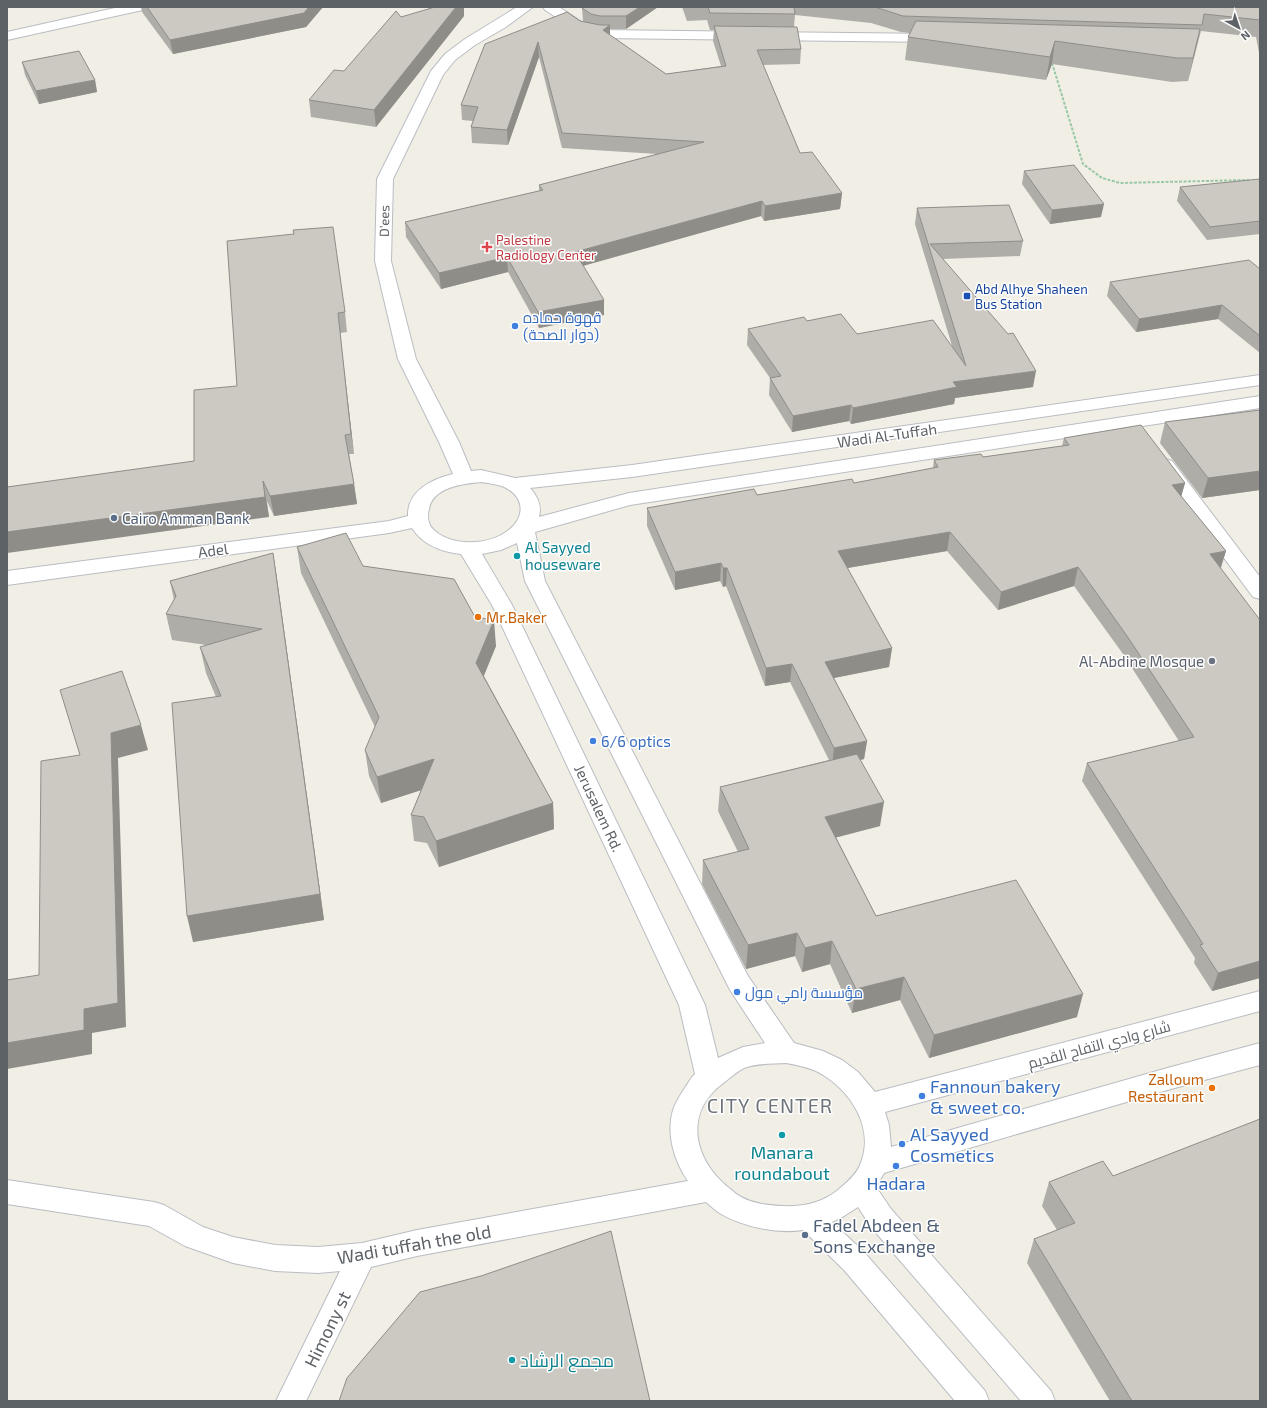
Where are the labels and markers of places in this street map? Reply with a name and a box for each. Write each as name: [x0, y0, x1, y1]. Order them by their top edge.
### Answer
place label: Palestine Radiology Center: [496, 232, 596, 263]
marker: Palestine Radiology Center: [481, 241, 493, 253]
place label: Abd Alhye Shaheen Bus Station: [975, 281, 1088, 312]
marker: Abd Alhye Shaheen Bus Station: [962, 291, 972, 301]
place label: قهوة حماده (دوار الصحة): [523, 308, 602, 344]
marker: قهوة حماده (دوار الصحة): [510, 321, 520, 331]
place label: Cairo Amman Bank: [122, 509, 250, 527]
marker: Cairo Amman Bank: [109, 513, 119, 523]
place label: Al Sayyed houseware: [525, 538, 601, 573]
marker: Al Sayyed houseware: [512, 551, 522, 561]
place label: Mr.Baker: [486, 608, 547, 626]
marker: Mr.Baker: [473, 612, 483, 622]
place label: Al-Abdine Mosque: [1079, 652, 1204, 670]
marker: Al-Abdine Mosque: [1207, 656, 1217, 666]
place label: 6/6 optics: [601, 732, 671, 750]
marker: 6/6 optics: [588, 736, 598, 746]
place label: مؤسسة رامي مول: [745, 983, 863, 1005]
marker: مؤسسة رامي مول: [732, 987, 742, 997]
place label: Zalloum Restaurant: [1128, 1070, 1204, 1105]
place label: Fannoun bakery & sweet co.: [930, 1075, 1061, 1118]
marker: Zalloum Restaurant: [1207, 1083, 1217, 1093]
marker: Fannoun bakery & sweet co.: [917, 1091, 927, 1101]
place label: Al Sayyed Cosmetics: [910, 1123, 994, 1166]
marker: Manara roundabout: [777, 1130, 787, 1140]
marker: Al Sayyed Cosmetics: [897, 1139, 907, 1149]
place label: Manara roundabout: [734, 1141, 830, 1184]
marker: Hadara: [891, 1161, 901, 1171]
place label: Hadara: [866, 1172, 926, 1194]
place label: Fadel Abdeen & Sons Exchange: [813, 1214, 940, 1257]
marker: Fadel Abdeen & Sons Exchange: [800, 1230, 810, 1240]
place label: مجمع الرشاد: [520, 1349, 614, 1373]
marker: مجمع الرشاد: [507, 1355, 517, 1365]

